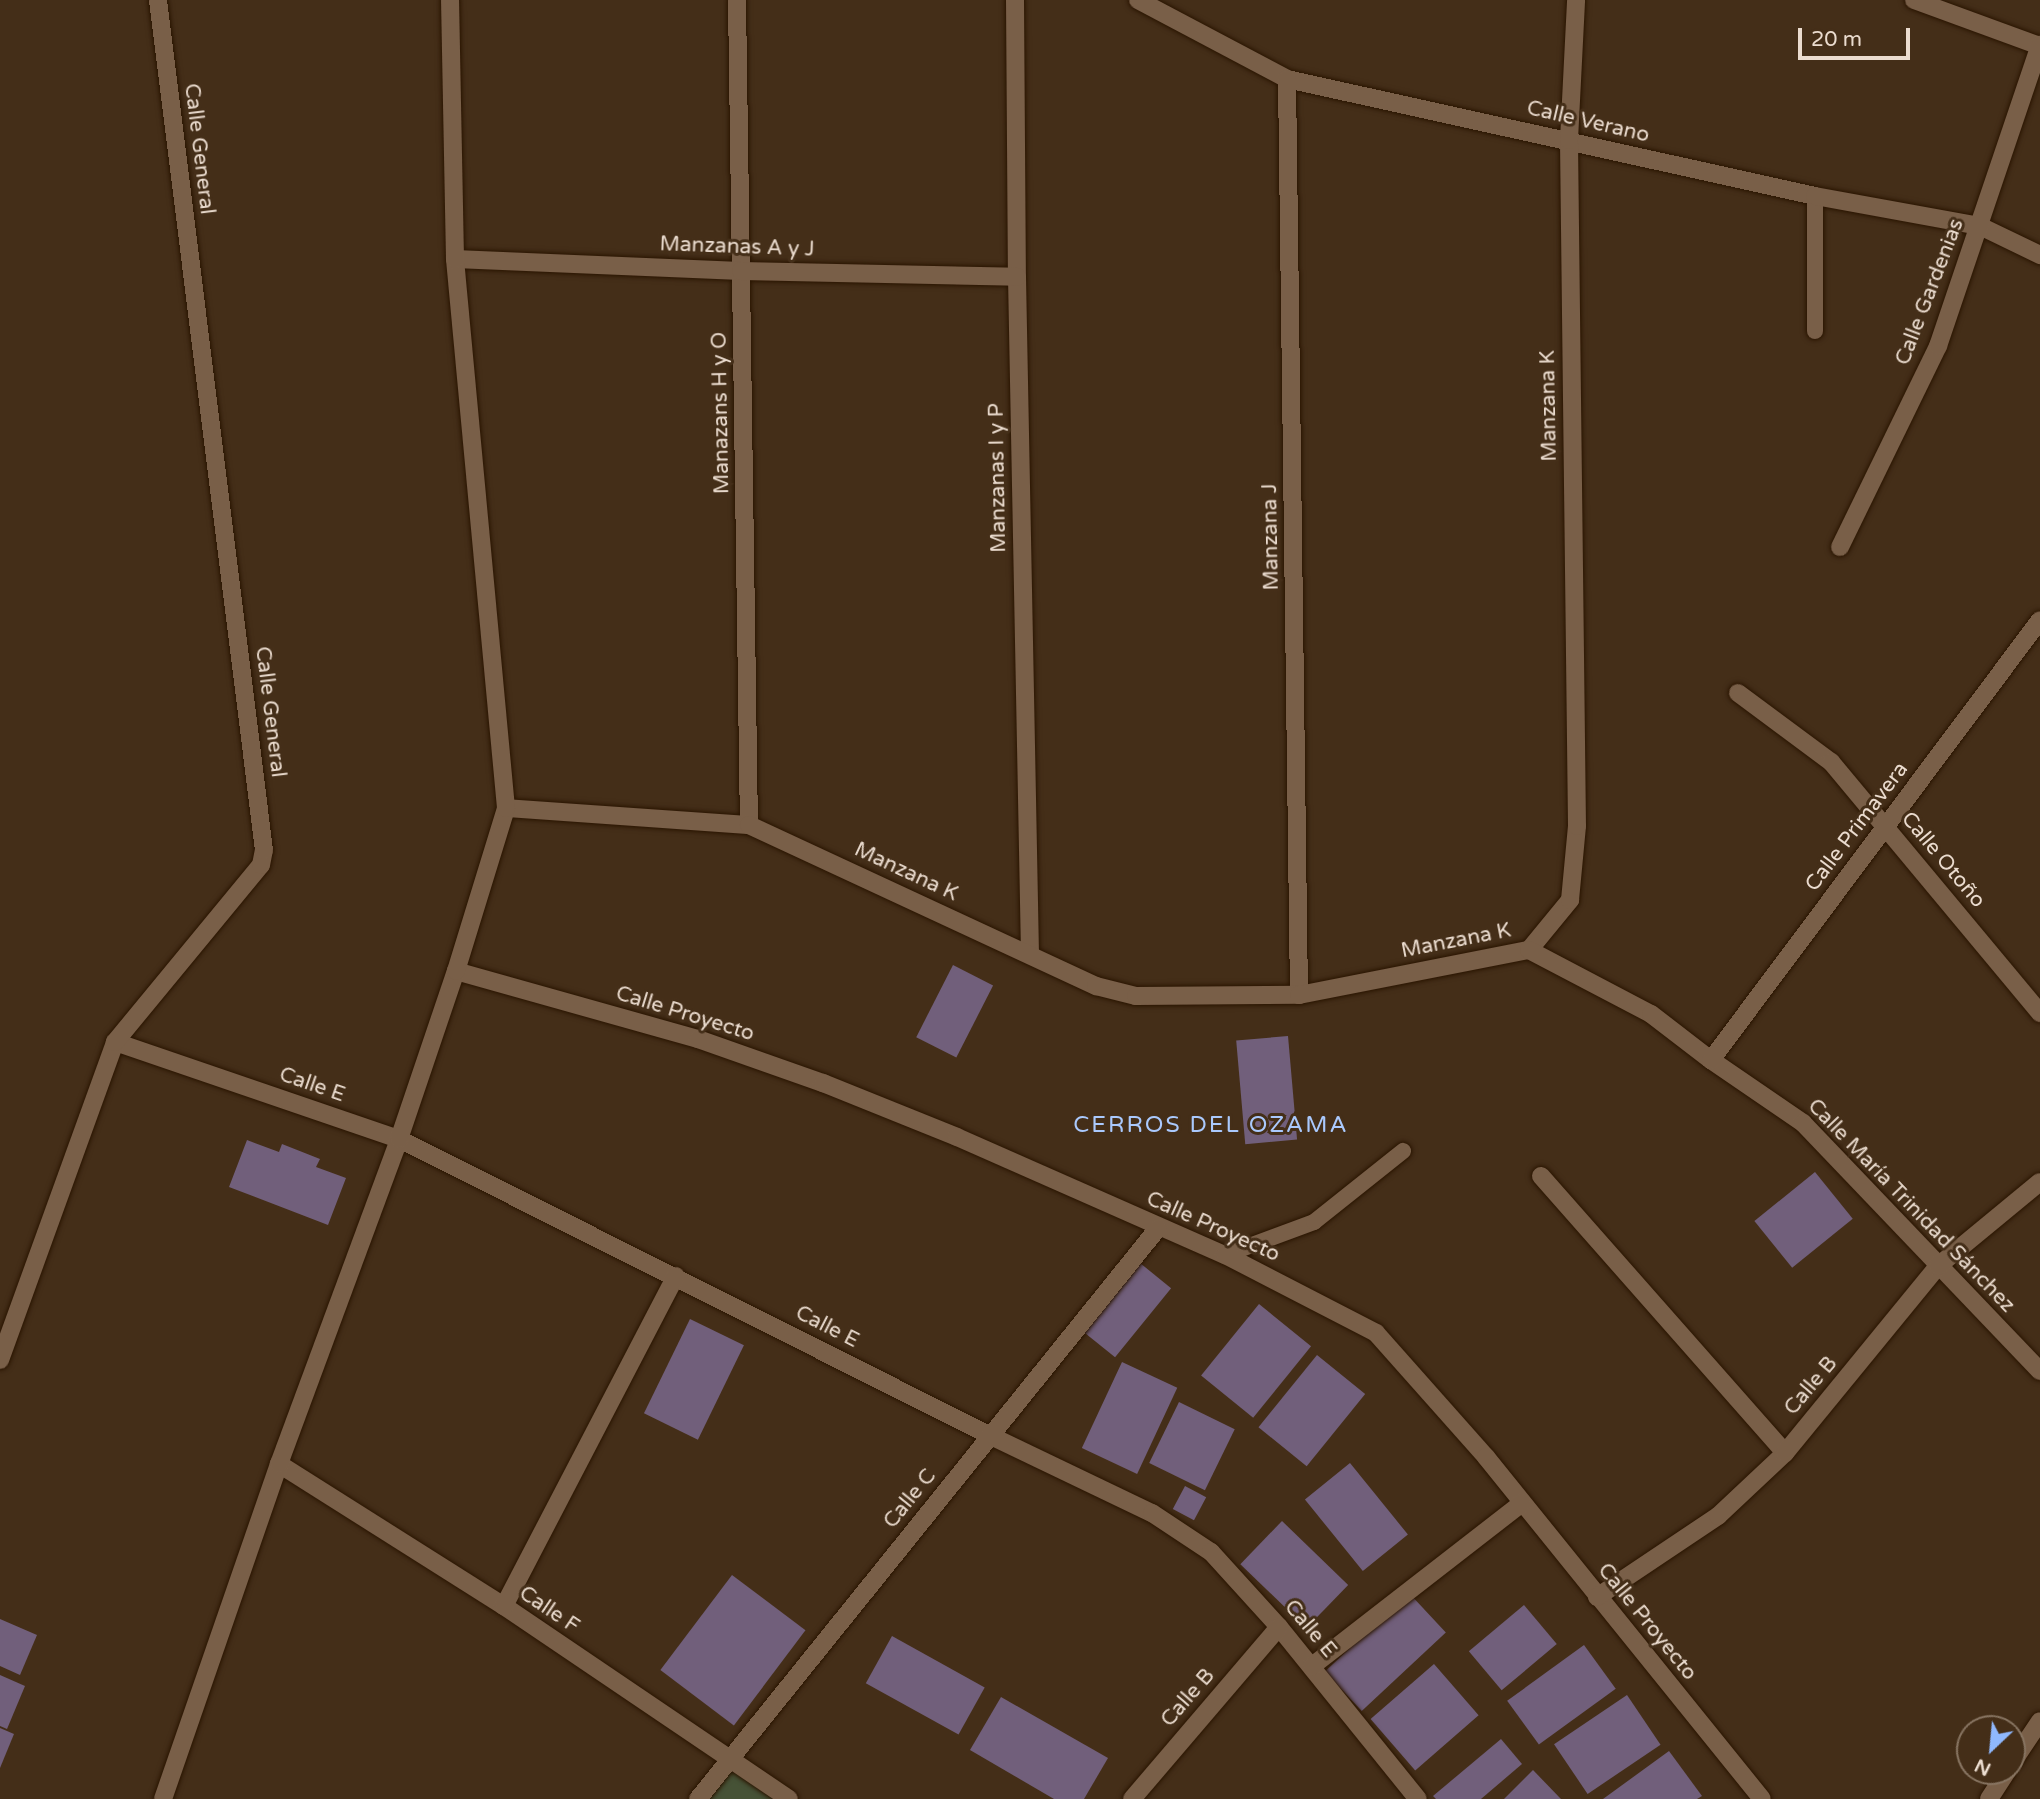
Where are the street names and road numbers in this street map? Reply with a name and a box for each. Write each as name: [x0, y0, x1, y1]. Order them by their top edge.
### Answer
street label: Calle General: [178, 82, 220, 216]
street label: Calle Verano: [1524, 96, 1652, 148]
street label: Calle Gardenias: [1891, 215, 1969, 369]
street label: Manzanas A y J: [659, 232, 815, 262]
street label: Manazans H y O: [707, 332, 735, 494]
street label: Manzana K: [1535, 350, 1563, 462]
street label: Manzanas I y P: [984, 403, 1012, 553]
street label: Manzana J: [1257, 483, 1285, 591]
street label: Calle General: [249, 645, 291, 779]
street label: Calle Primavera: [1800, 758, 1914, 896]
street label: Calle Otoño: [1896, 807, 1990, 913]
street label: Manzana K: [850, 837, 962, 907]
street label: Manzana K: [1399, 918, 1513, 964]
street label: Calle Proyecto: [613, 981, 757, 1047]
street label: Calle E: [276, 1062, 348, 1108]
street label: Calle María Trinidad Sánchez: [1802, 1094, 2020, 1318]
street label: Calle Proyecto: [1142, 1186, 1284, 1268]
street label: Calle E: [791, 1300, 863, 1354]
street label: Calle B: [1779, 1352, 1843, 1420]
street label: Calle C: [879, 1464, 941, 1534]
street label: Calle Proyecto: [1592, 1558, 1702, 1686]
street label: Calle F: [514, 1581, 584, 1639]
street label: Calle E: [1279, 1595, 1341, 1663]
street label: Calle B: [1156, 1664, 1220, 1732]

